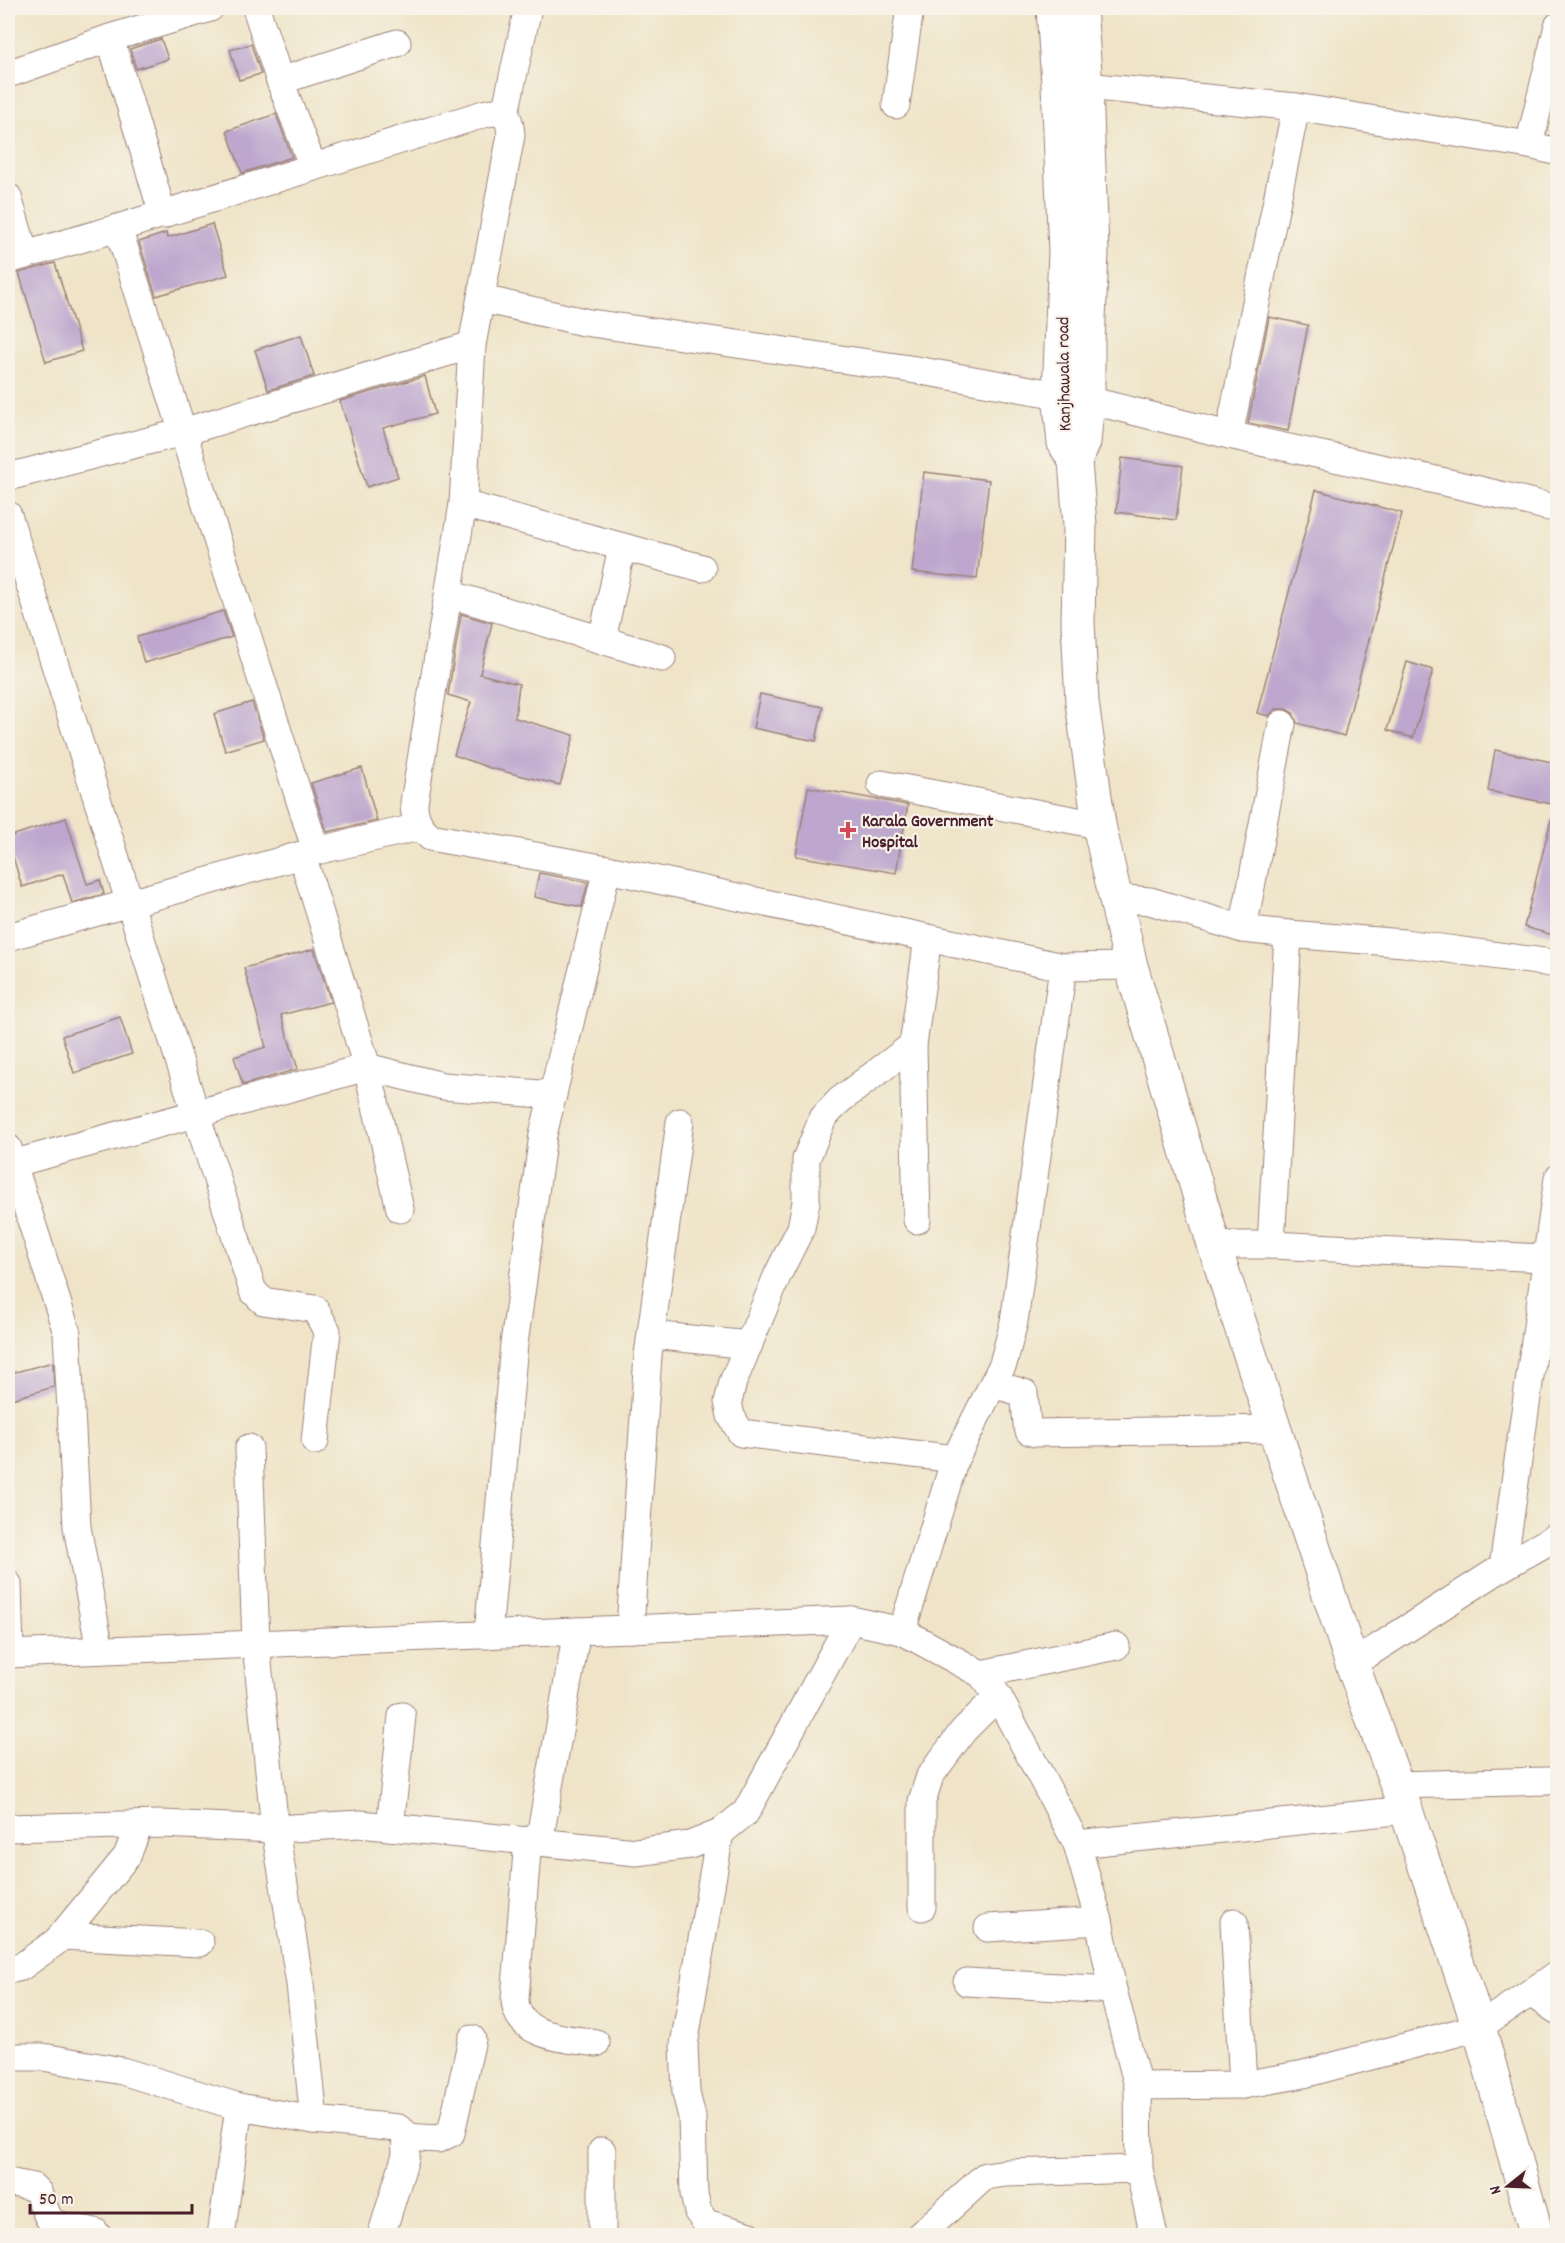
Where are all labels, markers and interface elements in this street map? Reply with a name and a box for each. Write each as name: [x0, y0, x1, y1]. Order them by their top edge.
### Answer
street label: Kanjhawala road: [1052, 316, 1079, 432]
place label: Karala Government Hospital: [862, 810, 994, 856]
marker: Karala Government Hospital: [839, 821, 857, 839]
north arrow: [1478, 2156, 1538, 2216]
scale bar: [30, 2177, 192, 2215]
text: N: [1484, 2182, 1508, 2197]
text: 50 m: [39, 2188, 74, 2213]

